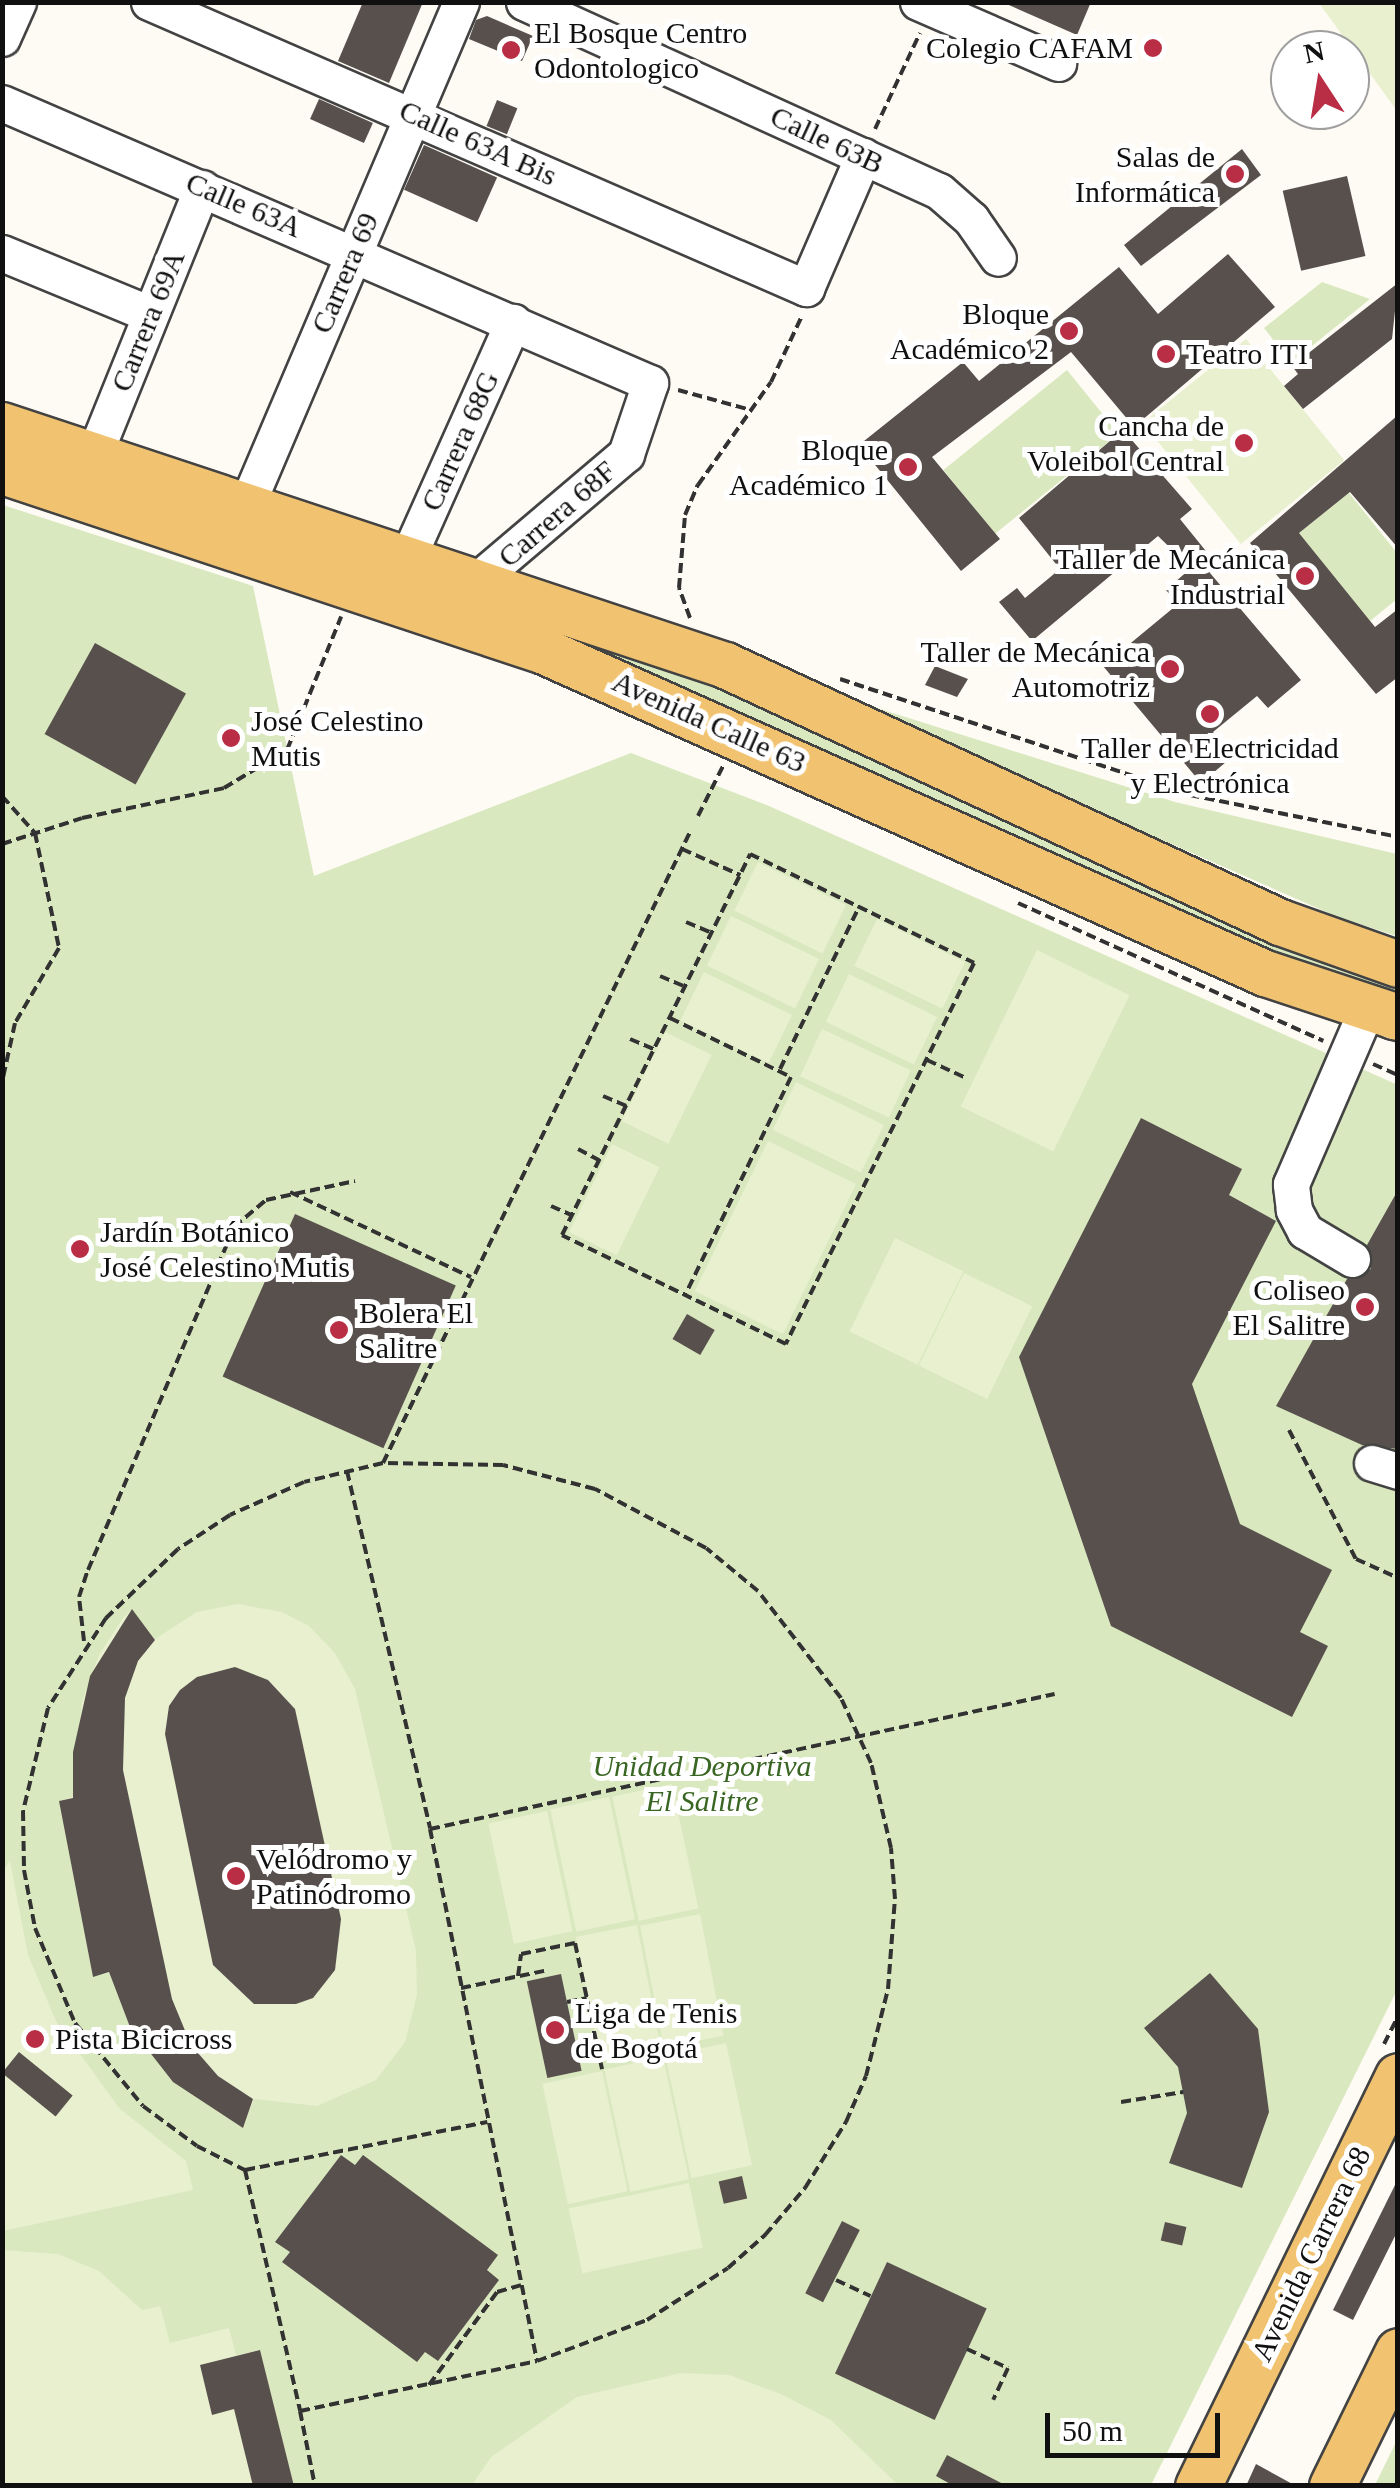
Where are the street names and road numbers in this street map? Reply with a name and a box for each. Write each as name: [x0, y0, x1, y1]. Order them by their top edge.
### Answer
street label: Calle 63A Bis: [393, 92, 563, 194]
street label: Calle 63B: [765, 98, 889, 182]
street label: Calle 63A: [181, 165, 307, 245]
street label: Carrera 69: [304, 207, 386, 339]
street label: Carrera 69A: [103, 245, 193, 397]
street label: Carrera 68G: [413, 366, 507, 516]
street label: Carrera 68F: [491, 453, 623, 575]
street label: Avenida Calle 63: [607, 663, 811, 781]
street label: Avenida Carrera 68: [1243, 2141, 1379, 2367]

